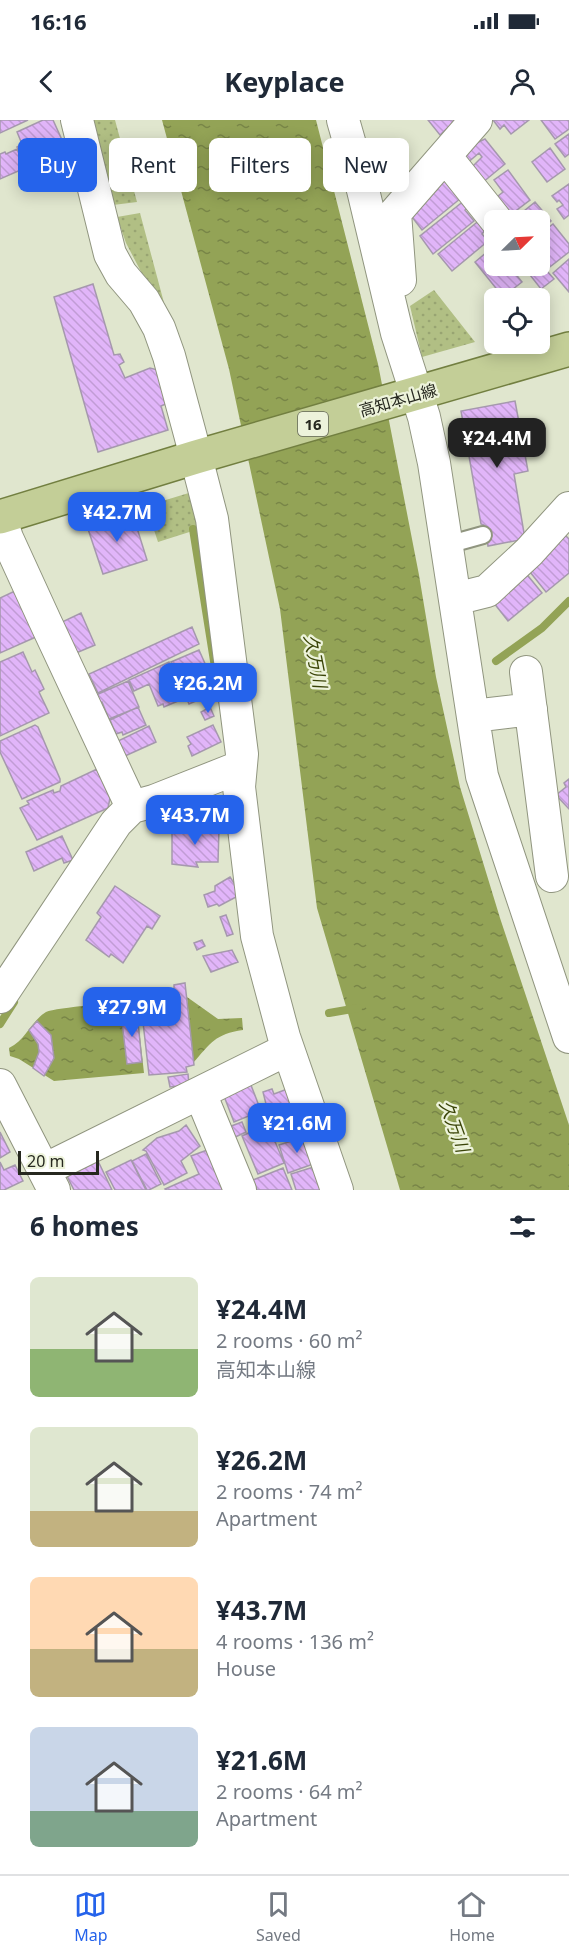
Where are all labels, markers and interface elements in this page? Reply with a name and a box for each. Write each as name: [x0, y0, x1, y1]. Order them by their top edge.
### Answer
text: 16:16: [30, 6, 87, 36]
text: Keyplace: [224, 63, 345, 100]
icon: back: [30, 65, 63, 98]
icon: person: [506, 65, 539, 98]
chip: Buy: [18, 138, 97, 192]
chip: Rent: [109, 138, 197, 192]
chip: Filters: [209, 138, 311, 192]
chip: New: [323, 138, 409, 192]
north arrow: [484, 210, 550, 276]
map controls: [484, 210, 550, 354]
button: locate: [484, 288, 550, 354]
street label: 高知本山線: [357, 378, 439, 422]
road number: 16: [298, 412, 328, 436]
pin: ¥24.4M: [448, 418, 546, 469]
text: ¥24.4M: [462, 424, 532, 451]
pin: ¥42.7M: [68, 492, 166, 543]
text: ¥42.7M: [82, 498, 152, 525]
water label: 久万川: [299, 632, 333, 692]
pin: ¥26.2M: [159, 663, 257, 714]
text: ¥26.2M: [173, 669, 243, 696]
pin: ¥43.7M: [146, 795, 244, 846]
text: ¥43.7M: [160, 801, 230, 828]
pin: ¥27.9M: [83, 987, 181, 1038]
text: ¥27.9M: [97, 993, 167, 1020]
water label: 久万川: [434, 1097, 476, 1157]
pin: ¥21.6M: [248, 1103, 346, 1154]
text: ¥21.6M: [262, 1109, 332, 1136]
scale bar: [18, 1148, 99, 1176]
text: 20 m: [27, 1150, 64, 1172]
text: 6 homes: [30, 1208, 139, 1244]
icon: filters: [506, 1210, 539, 1243]
text: ¥24.4M: [216, 1291, 307, 1327]
icon: home: [78, 1301, 150, 1373]
text: 2 rooms · 60 m²: [216, 1327, 363, 1354]
text: 高知本山線: [216, 1356, 316, 1383]
text: ¥26.2M: [216, 1442, 307, 1478]
icon: home: [78, 1451, 150, 1523]
text: 2 rooms · 74 m²: [216, 1478, 363, 1505]
text: Apartment: [216, 1505, 317, 1532]
text: ¥43.7M: [216, 1592, 307, 1628]
icon: home: [78, 1601, 150, 1673]
text: 4 rooms · 136 m²: [216, 1628, 374, 1655]
text: House: [216, 1655, 276, 1682]
text: ¥21.6M: [216, 1742, 307, 1778]
icon: home: [78, 1751, 150, 1823]
text: 2 rooms · 64 m²: [216, 1778, 363, 1805]
text: Apartment: [216, 1805, 317, 1832]
tab: Map: [74, 1888, 108, 1946]
tab: Saved: [256, 1888, 301, 1946]
tab: Home: [449, 1888, 495, 1946]

